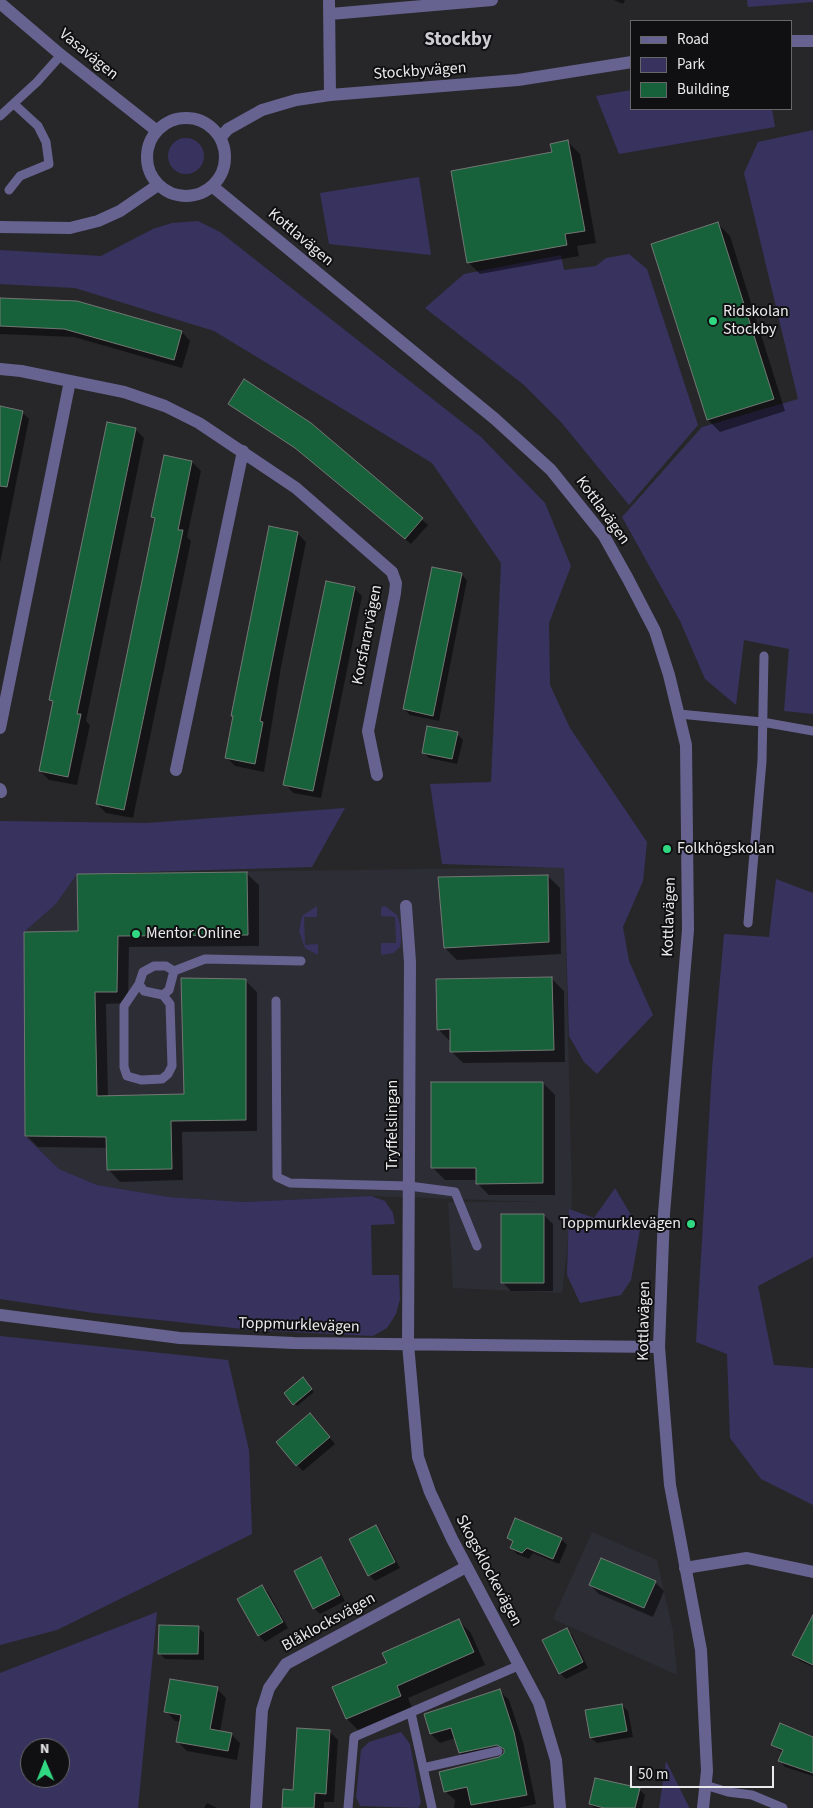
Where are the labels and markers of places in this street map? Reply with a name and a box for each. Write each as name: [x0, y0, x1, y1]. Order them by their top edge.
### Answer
place label: Ridskolan Stockby: [723, 302, 789, 340]
marker: Ridskolan Stockby: [707, 315, 719, 327]
place label: Folkhögskolan: [677, 839, 775, 859]
marker: Folkhögskolan: [661, 843, 673, 855]
place label: Mentor Online: [146, 924, 241, 944]
marker: Mentor Online: [130, 928, 142, 940]
place label: Toppmurklevägen: [560, 1214, 681, 1234]
marker: Toppmurklevägen: [685, 1218, 697, 1230]

